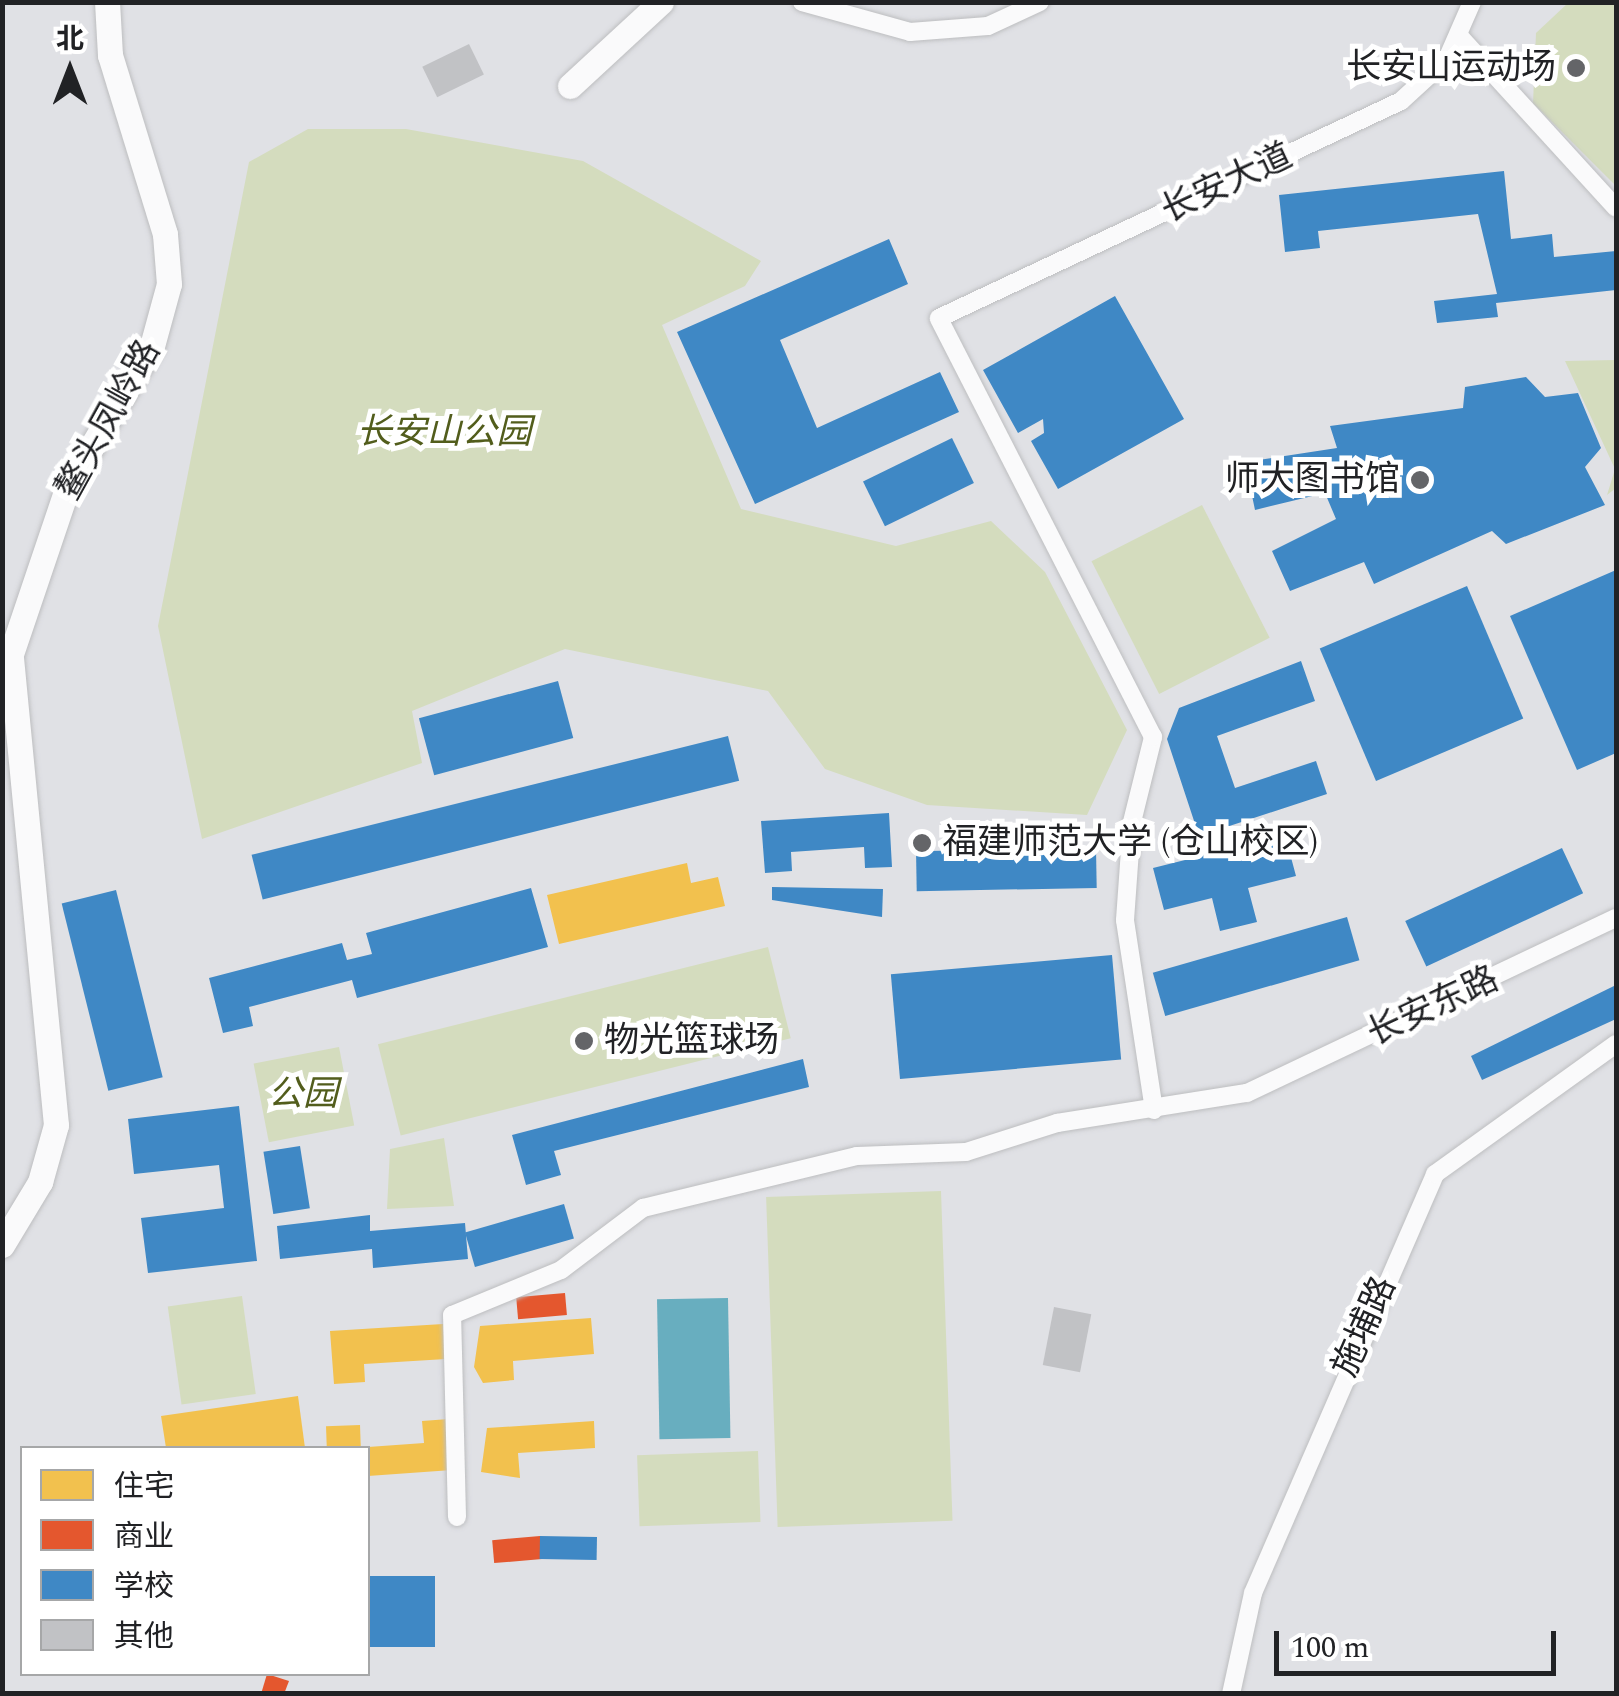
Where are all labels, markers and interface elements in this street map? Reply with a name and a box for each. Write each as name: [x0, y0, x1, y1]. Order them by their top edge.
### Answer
text: 北: [56, 18, 84, 61]
north arrow: [20, 20, 120, 120]
place label: 长安山运动场: [1346, 47, 1556, 89]
marker: 长安山运动场: [1565, 57, 1587, 79]
street label: 长安大道: [1155, 135, 1299, 233]
street label: 鳌头凤岭路: [48, 333, 170, 507]
park label: 长安山公园: [357, 412, 531, 454]
place label: 师大图书馆: [1225, 459, 1400, 501]
marker: 师大图书馆: [1409, 469, 1431, 491]
place label: 福建师范大学 (仓山校区): [942, 822, 1318, 864]
marker: 福建师范大学 (仓山校区): [911, 832, 933, 854]
street label: 长安东路: [1361, 958, 1505, 1056]
place label: 物光篮球场: [604, 1020, 779, 1062]
marker: 物光篮球场: [573, 1030, 595, 1052]
park label: 公园: [268, 1074, 338, 1116]
street label: 施埔路: [1324, 1270, 1406, 1384]
legend: [20, 1446, 370, 1676]
text: 住宅: [114, 1464, 174, 1510]
text: 商业: [114, 1514, 174, 1560]
text: 学校: [114, 1564, 174, 1610]
scale bar: [1279, 1611, 1562, 1673]
text: 其他: [114, 1614, 174, 1660]
text: 100 m: [1291, 1625, 1369, 1671]

